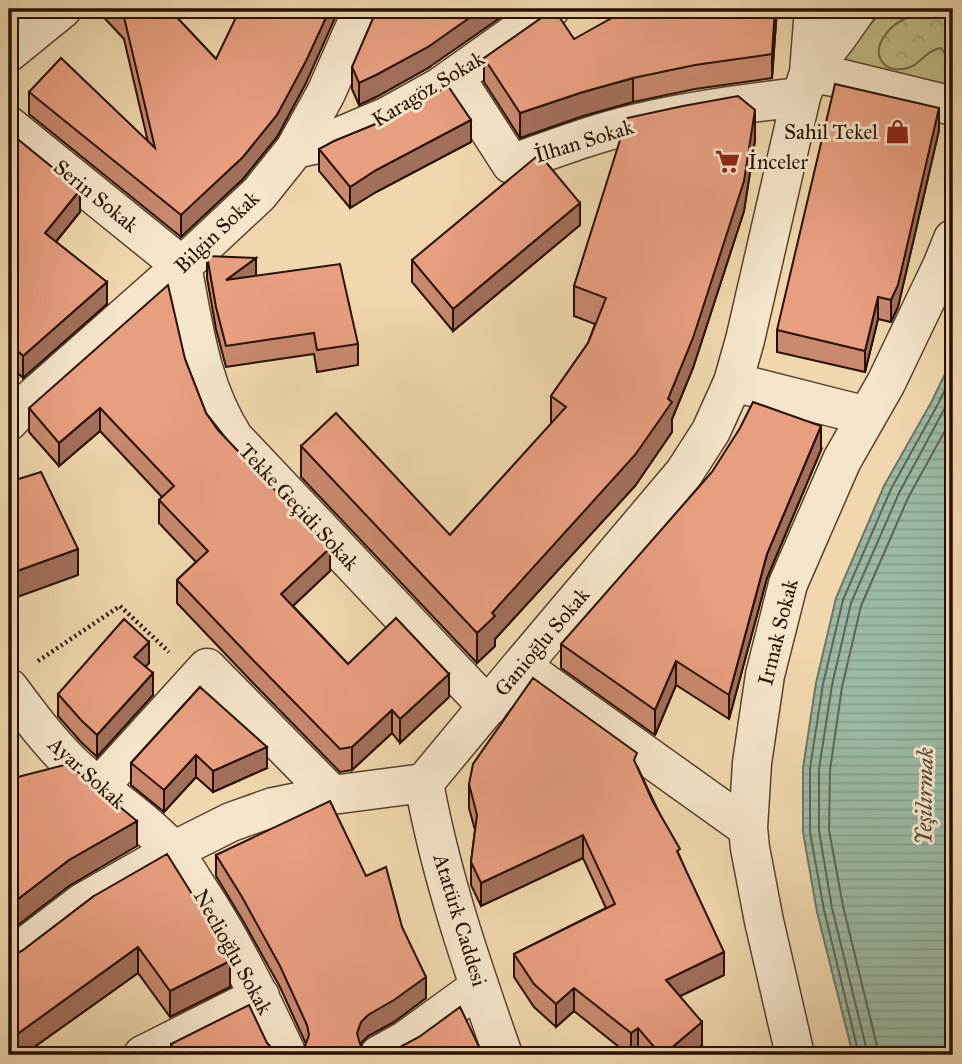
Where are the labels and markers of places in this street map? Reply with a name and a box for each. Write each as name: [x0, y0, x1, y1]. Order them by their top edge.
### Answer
shop icon: Sahil Tekel: [884, 118, 912, 146]
place label: Sahil Tekel: [784, 119, 878, 145]
supermarket icon: İnceler: [714, 148, 742, 176]
place label: İnceler: [748, 149, 808, 175]

